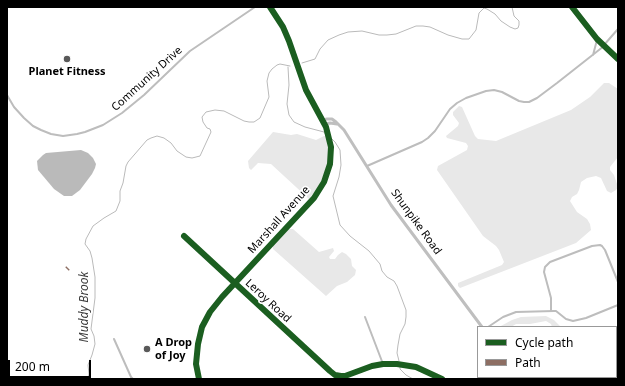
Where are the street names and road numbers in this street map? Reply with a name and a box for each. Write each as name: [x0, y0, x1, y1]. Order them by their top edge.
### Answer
street label: Community Drive: [109, 44, 185, 114]
street label: Marshall Avenue: [245, 184, 313, 256]
street label: Shunpike Road: [388, 187, 444, 257]
street label: Leroy Road: [242, 277, 294, 325]

